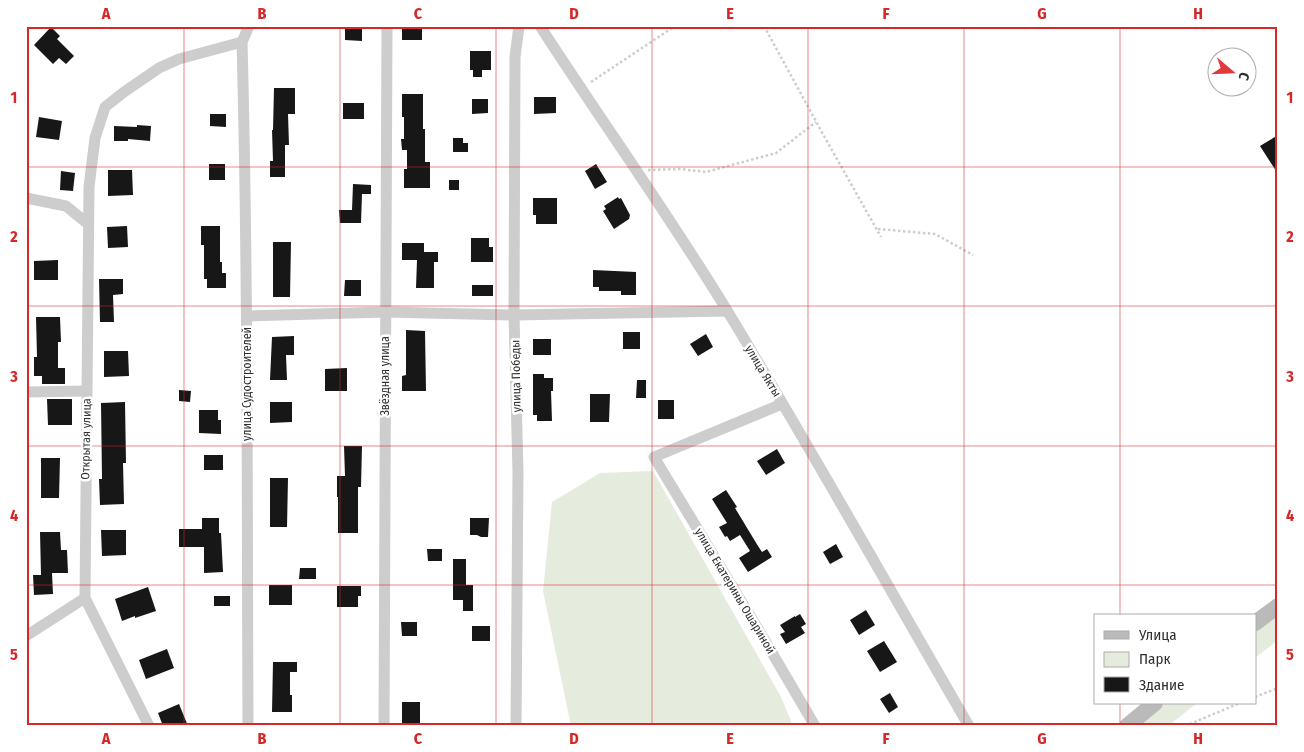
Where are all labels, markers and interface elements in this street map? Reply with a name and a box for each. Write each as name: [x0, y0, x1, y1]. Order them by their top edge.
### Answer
text: A: [101, 4, 111, 23]
text: B: [258, 4, 267, 23]
text: C: [414, 4, 423, 23]
text: D: [569, 4, 579, 23]
text: E: [726, 4, 734, 23]
text: F: [882, 4, 890, 23]
text: G: [1037, 4, 1047, 23]
text: H: [1193, 4, 1203, 23]
north arrow: [1206, 48, 1256, 98]
text: С: [1234, 70, 1253, 83]
text: 1: [11, 88, 17, 107]
text: 1: [1287, 88, 1293, 107]
text: 2: [9, 227, 18, 246]
text: 2: [1285, 227, 1294, 246]
street label: улица Судостроителей: [240, 327, 254, 441]
street label: Звёздная улица: [378, 336, 392, 416]
street label: улица Победы: [508, 340, 524, 412]
street label: улица Якты: [742, 343, 784, 399]
text: 3: [9, 367, 18, 386]
text: 3: [1285, 367, 1294, 386]
street label: Открытая улица: [78, 398, 94, 480]
text: 4: [10, 506, 18, 525]
text: 4: [1286, 506, 1294, 525]
street label: улица Екатерины Ошариной: [692, 526, 778, 656]
legend: [1094, 614, 1256, 704]
text: Улица: [1138, 626, 1177, 644]
text: 5: [10, 645, 18, 664]
text: 5: [1286, 645, 1294, 664]
text: Парк: [1139, 650, 1170, 668]
text: Здание: [1139, 676, 1185, 694]
text: A: [101, 729, 111, 748]
text: B: [258, 729, 267, 748]
text: C: [414, 729, 423, 748]
text: D: [569, 729, 579, 748]
text: E: [726, 729, 734, 748]
text: F: [882, 729, 890, 748]
text: G: [1037, 729, 1047, 748]
text: H: [1193, 729, 1203, 748]

